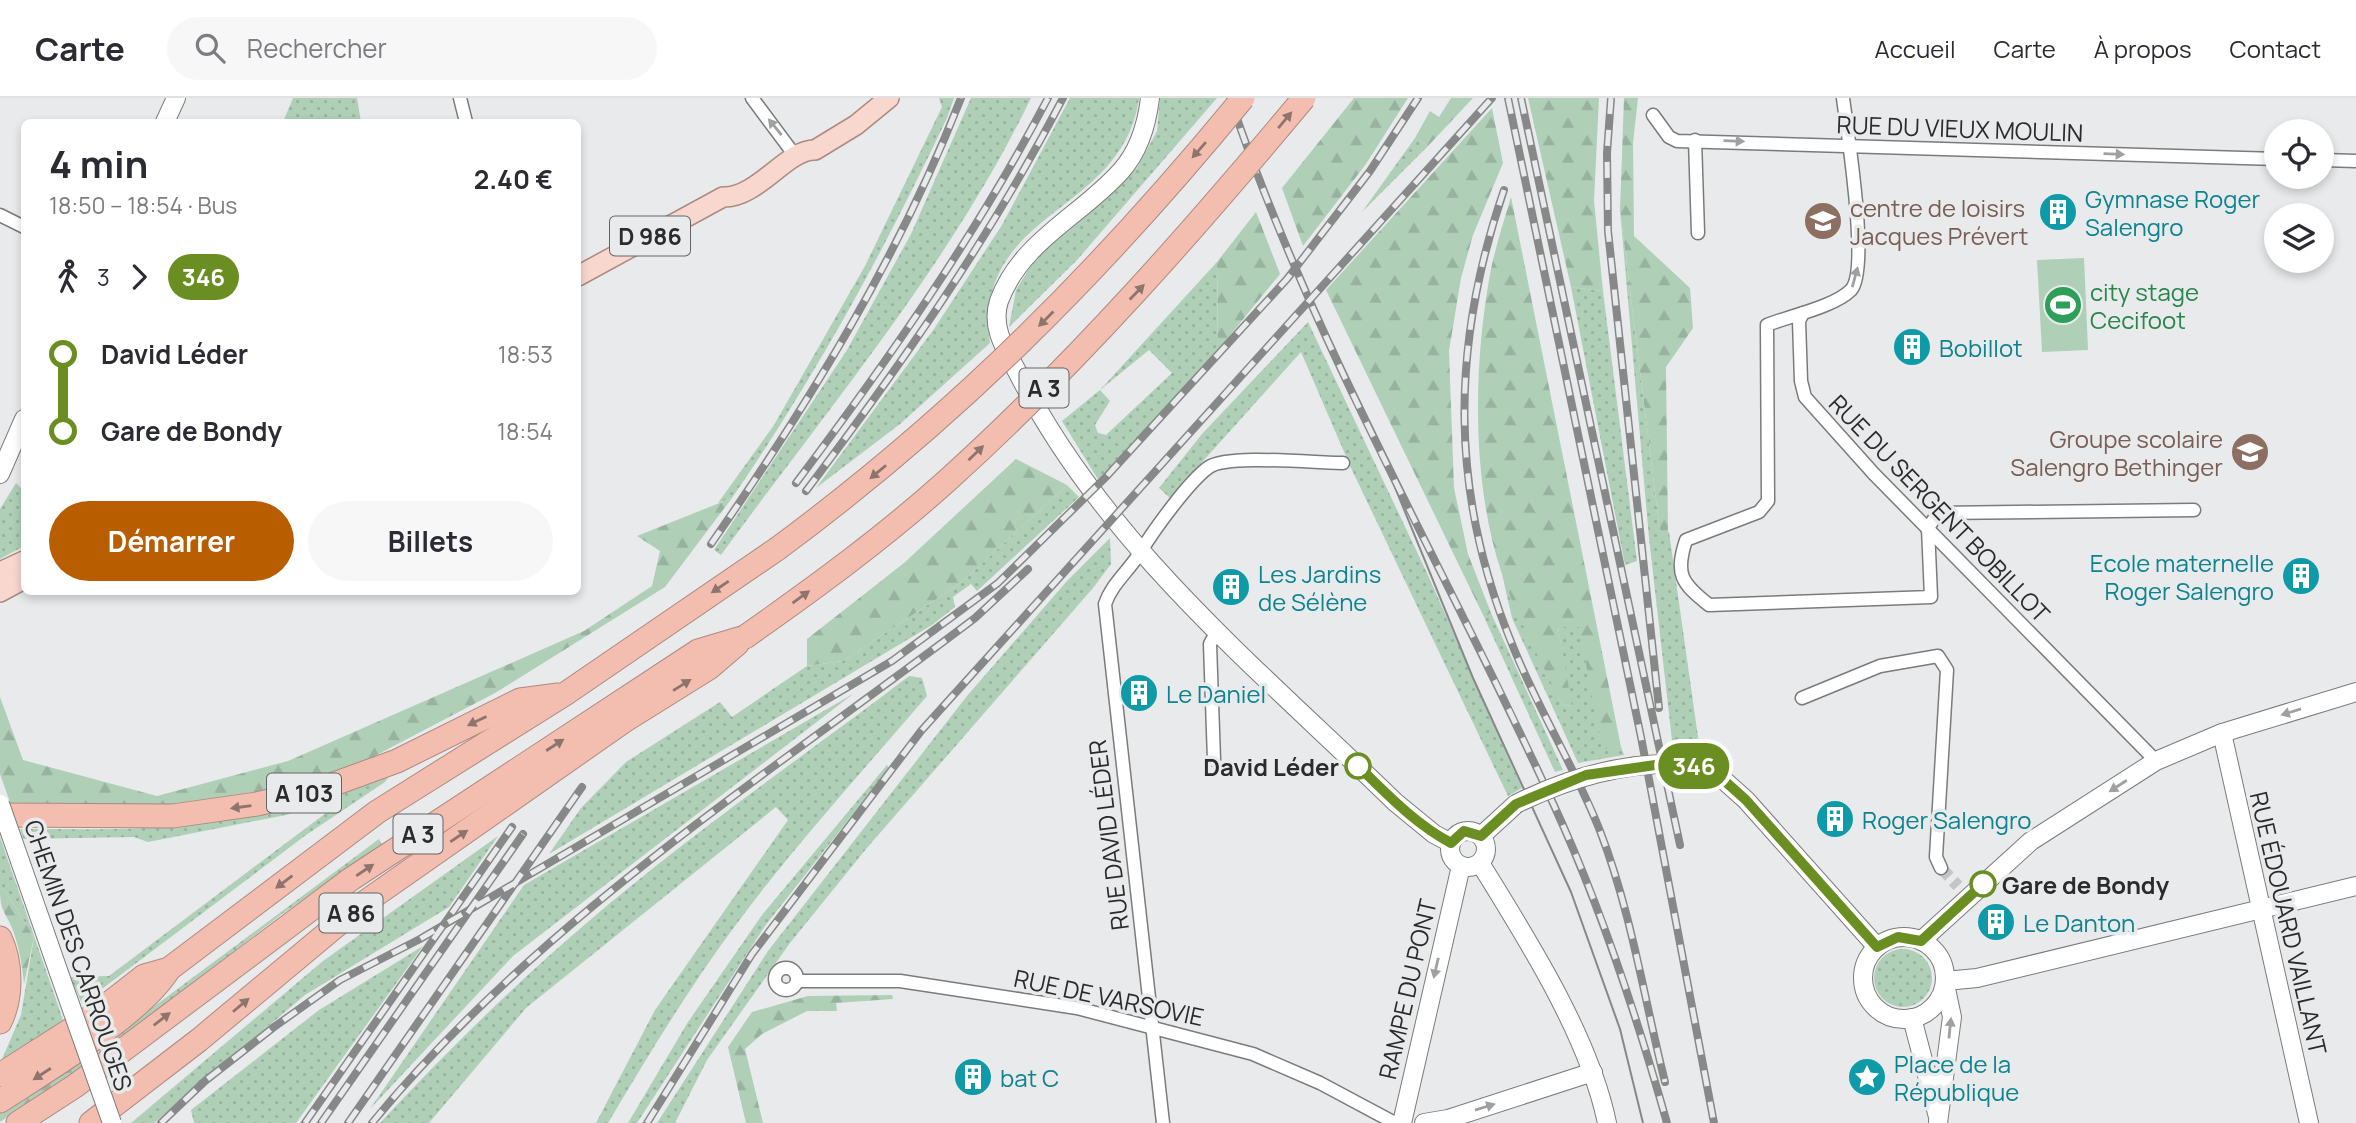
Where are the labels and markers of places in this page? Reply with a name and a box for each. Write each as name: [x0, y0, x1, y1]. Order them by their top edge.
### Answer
place label: Gymnase Roger Salengro: [2085, 182, 2261, 243]
place label: centre de loisirs Jacques Prévert: [1850, 191, 2028, 252]
building icon: Gymnase Roger Salengro: [2037, 191, 2079, 233]
school or university icon: centre de loisirs Jacques Prévert: [1802, 200, 1844, 242]
place label: city stage Cecifoot: [2090, 275, 2199, 336]
sports icon: city stage Cecifoot: [2042, 284, 2084, 326]
building icon: Bobillot: [1891, 326, 1933, 368]
place label: Bobillot: [1939, 331, 2023, 364]
place label: Groupe scolaire Salengro Bethinger: [2010, 422, 2223, 483]
school or university icon: Groupe scolaire Salengro Bethinger: [2229, 431, 2271, 473]
place label: Ecole maternelle Roger Salengro: [2090, 546, 2274, 607]
building icon: Ecole maternelle Roger Salengro: [2280, 555, 2322, 597]
place label: Les Jardins de Sélène: [1258, 557, 1381, 618]
building icon: Les Jardins de Sélène: [1210, 566, 1252, 608]
building icon: Le Daniel: [1118, 672, 1160, 714]
place label: Le Daniel: [1166, 677, 1266, 710]
place label: David Léder: [1203, 750, 1339, 783]
marker: David Léder: [1345, 753, 1371, 779]
building icon: Roger Salengro: [1814, 798, 1856, 840]
place label: Roger Salengro: [1862, 803, 2032, 836]
place label: Gare de Bondy: [2002, 868, 2170, 901]
marker: Gare de Bondy: [1970, 871, 1996, 897]
building icon: Le Danton: [1975, 901, 2017, 943]
place label: Le Danton: [2023, 906, 2135, 939]
place label: Place de la République: [1894, 1047, 2019, 1108]
building icon: bat C: [952, 1056, 994, 1098]
place icon: Place de la République: [1846, 1056, 1888, 1098]
place label: bat C: [1000, 1061, 1059, 1094]

